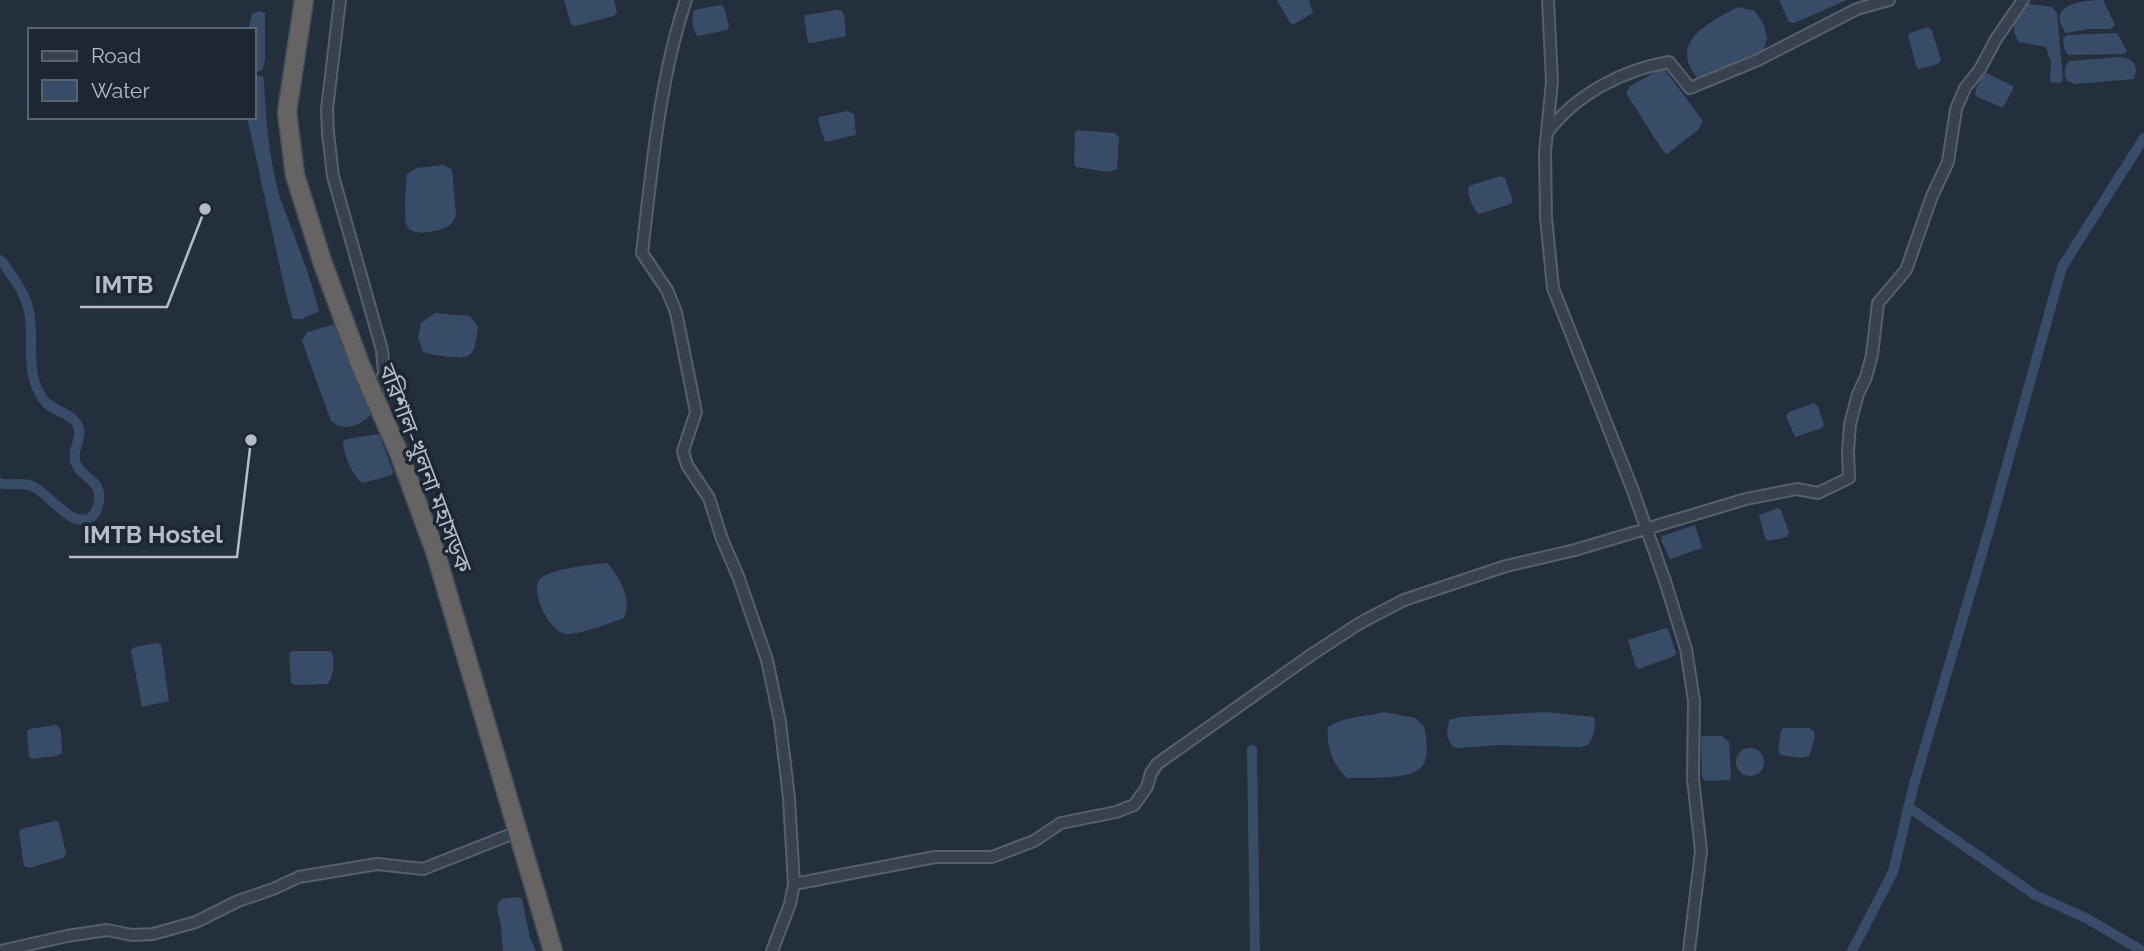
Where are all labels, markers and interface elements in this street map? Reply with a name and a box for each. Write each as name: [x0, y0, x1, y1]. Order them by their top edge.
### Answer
legend: [28, 28, 256, 119]
text: Road: [91, 43, 141, 68]
text: Water: [91, 78, 150, 103]
callout: IMTB: [80, 262, 167, 307]
text: IMTB: [95, 270, 153, 299]
street label: বরিশাল-খুলনা মহাসড়ক: [372, 359, 478, 577]
callout: IMTB Hostel: [69, 512, 237, 557]
text: IMTB Hostel: [83, 520, 223, 549]

